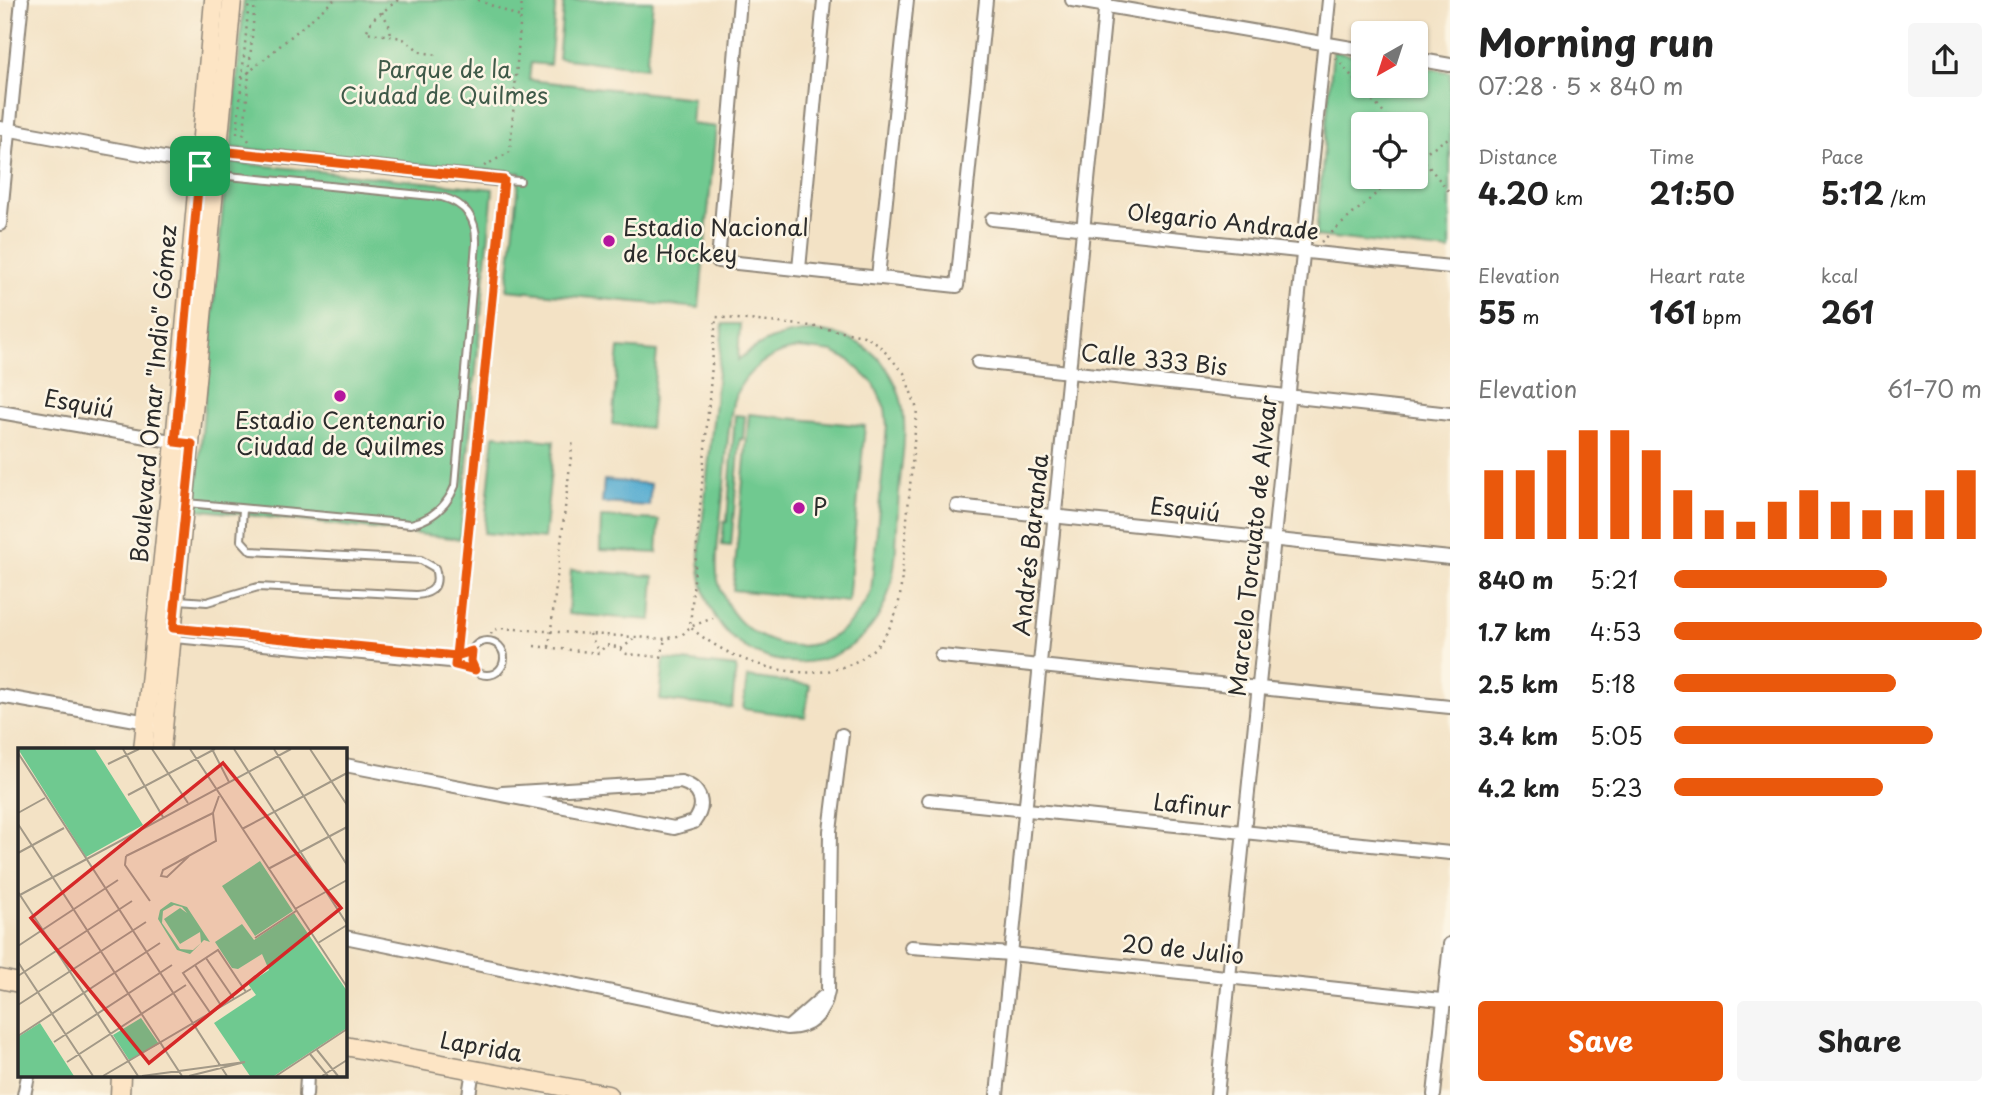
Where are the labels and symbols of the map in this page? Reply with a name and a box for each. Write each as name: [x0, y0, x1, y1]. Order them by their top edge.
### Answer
north arrow: [1351, 21, 1428, 98]
park label: Parque de la Ciudad de Quilmes: [340, 51, 548, 112]
pin: [170, 136, 230, 196]
street label: Olegario Andrade: [1125, 193, 1321, 248]
place label: Estadio Nacional de Hockey: [623, 209, 809, 270]
street label: Boulevard Omar "Indio" Gómez: [120, 223, 185, 564]
marker: Estadio Nacional de Hockey: [601, 233, 617, 249]
street label: Calle 333 Bis: [1079, 333, 1229, 384]
street label: Esquiú: [42, 379, 117, 426]
marker: Estadio Centenario Ciudad de Quilmes: [332, 388, 348, 404]
street label: Marcelo Torcuato de Alvear: [1218, 393, 1285, 698]
place label: Estadio Centenario Ciudad de Quilmes: [235, 402, 445, 463]
street label: Andrés Baranda: [1003, 452, 1056, 638]
street label: Esquiú: [1148, 487, 1222, 530]
place label: P: [813, 489, 827, 524]
marker: P: [791, 500, 807, 516]
inset map: [18, 748, 346, 1078]
street label: Lafinur: [1152, 783, 1233, 826]
street label: 20 de Julio: [1120, 925, 1246, 972]
street label: Laprida: [437, 1021, 526, 1070]

